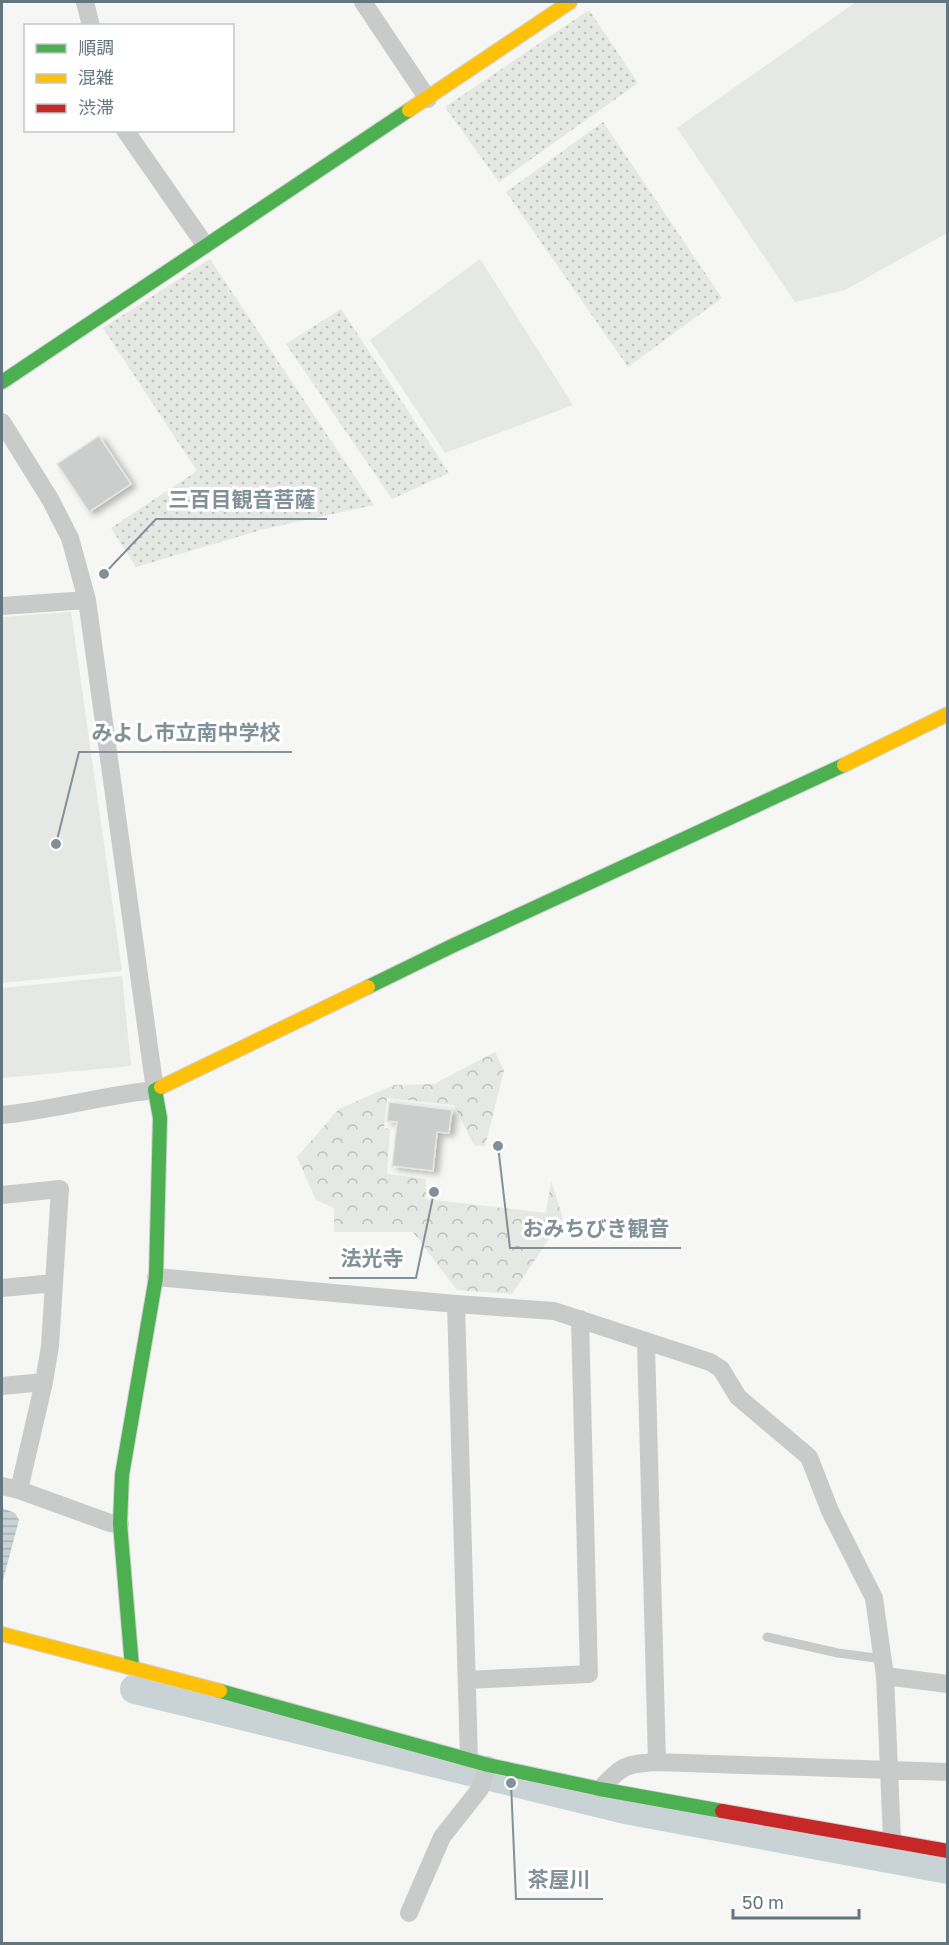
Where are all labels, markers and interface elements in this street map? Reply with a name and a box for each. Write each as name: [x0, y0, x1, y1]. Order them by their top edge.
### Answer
legend: [24, 24, 234, 132]
text: 順調: [78, 36, 114, 58]
text: 混雑: [78, 66, 114, 88]
text: 渋滞: [78, 96, 114, 118]
callout: 三百目観音菩薩: [156, 480, 327, 519]
text: 三百目観音菩薩: [169, 486, 316, 512]
callout: みよし市立南中学校: [79, 713, 292, 752]
text: みよし市立南中学校: [92, 719, 281, 745]
callout: おみちびき観音: [510, 1209, 681, 1248]
text: おみちびき観音: [523, 1215, 670, 1241]
callout: 法光寺: [329, 1239, 416, 1278]
text: 法光寺: [341, 1245, 404, 1271]
callout: 茶屋川: [516, 1860, 603, 1899]
text: 茶屋川: [528, 1866, 591, 1892]
scale bar: [733, 1882, 859, 1920]
text: 50 m: [742, 1891, 784, 1913]

